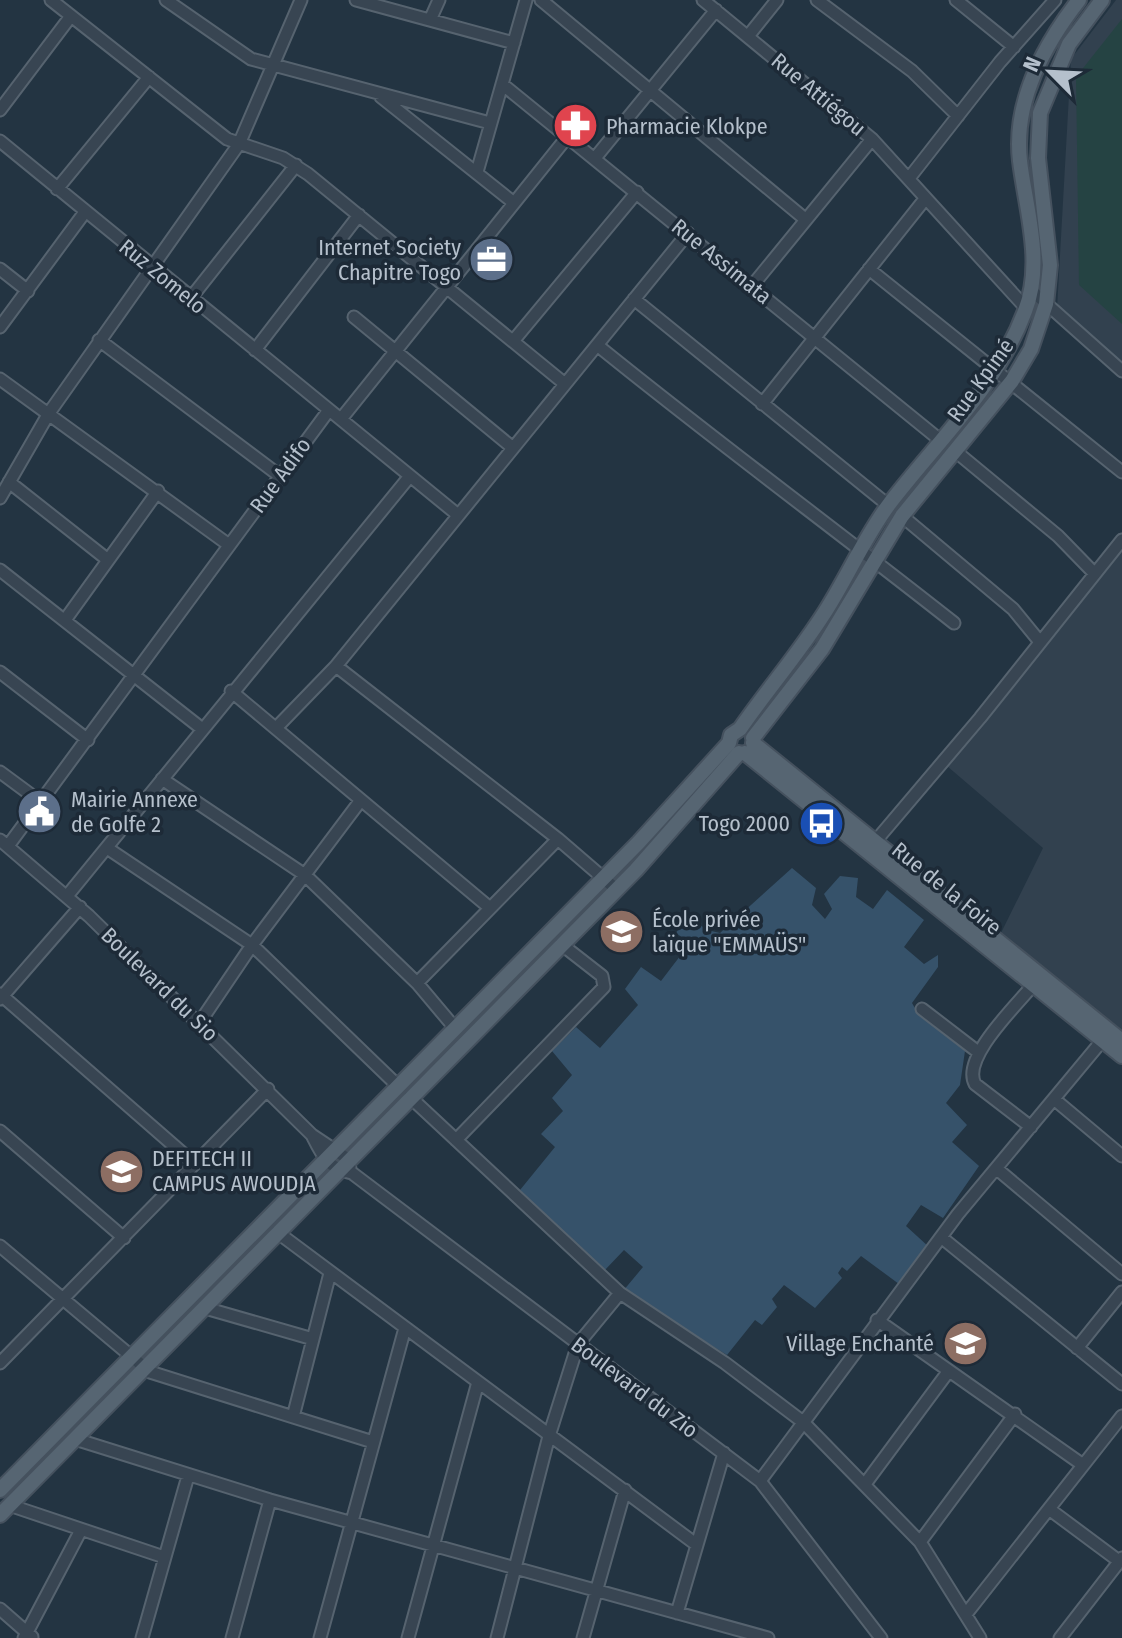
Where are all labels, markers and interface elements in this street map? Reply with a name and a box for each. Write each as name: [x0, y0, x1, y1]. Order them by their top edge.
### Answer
north arrow: [1010, 32, 1090, 112]
street label: Rue Attiégou: [766, 47, 871, 142]
text: N: [1017, 53, 1047, 76]
pharmacy icon: Pharmacie Klokpe: [551, 102, 599, 150]
place label: Pharmacie Klokpe: [606, 113, 768, 140]
street label: Rue Assimata: [666, 213, 777, 310]
street label: Ruz Zomelo: [114, 233, 212, 320]
place label: Internet Society Chapitre Togo: [318, 234, 461, 286]
office icon: Internet Society Chapitre Togo: [468, 236, 516, 284]
street label: Rue Kpimé: [941, 333, 1020, 427]
street label: Rue Adifo: [244, 432, 317, 518]
place label: Mairie Annexe de Golfe 2: [71, 786, 198, 838]
public building icon: Mairie Annexe de Golfe 2: [16, 788, 64, 836]
bus stop icon: Togo 2000: [797, 799, 845, 847]
place label: Togo 2000: [699, 810, 790, 837]
street label: Rue de la Foire: [887, 836, 1007, 941]
place label: École privée laïque "EMMAÜS": [652, 906, 806, 958]
school or university icon: École privée laïque "EMMAÜS": [597, 908, 645, 956]
street label: Boulevard du Sio: [95, 922, 224, 1047]
place label: DEFITECH II CAMPUS AWOUDJA: [152, 1145, 316, 1197]
school or university icon: DEFITECH II CAMPUS AWOUDJA: [97, 1147, 145, 1195]
school or university icon: Village Enchanté: [941, 1319, 989, 1367]
place label: Village Enchanté: [786, 1330, 934, 1357]
street label: Boulevard du Zio: [566, 1331, 703, 1444]

